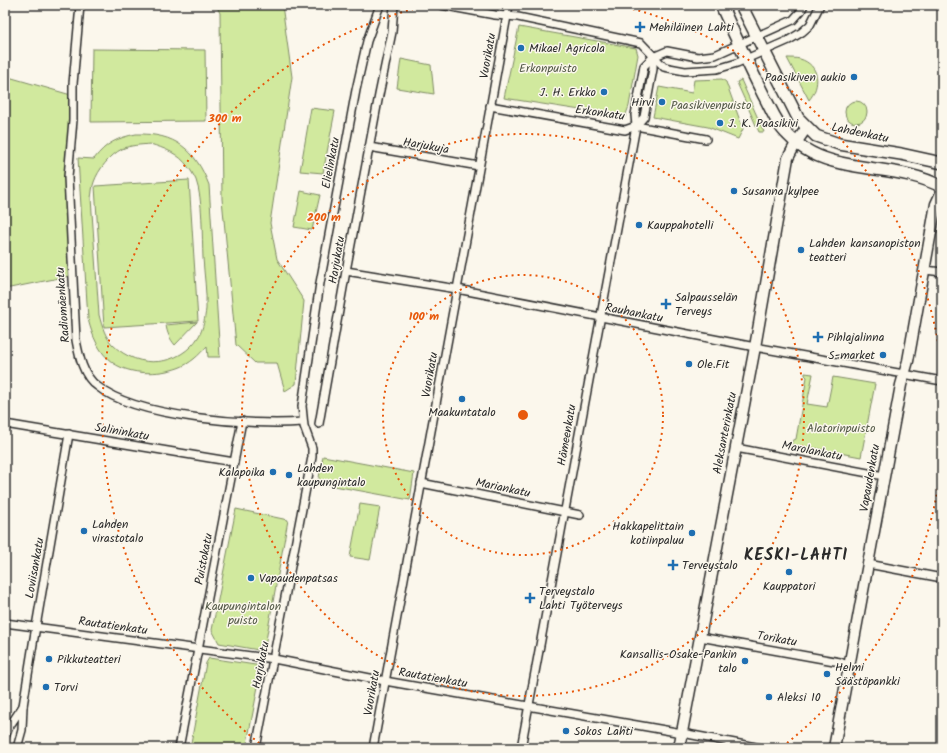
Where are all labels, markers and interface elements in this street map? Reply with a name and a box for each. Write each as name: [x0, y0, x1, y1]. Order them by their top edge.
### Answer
place label: Mehiläinen Lahti: [649, 18, 735, 37]
marker: Mehiläinen Lahti: [634, 21, 646, 33]
street label: Vuorikatu: [475, 31, 501, 80]
place label: Mikael Agricola: [529, 39, 605, 58]
marker: Mikael Agricola: [516, 43, 526, 53]
park label: Erkonpuisto: [519, 59, 577, 78]
place label: Paasikiven aukio: [765, 68, 846, 87]
marker: Paasikiven aukio: [849, 72, 859, 82]
place label: J. H. Erkko: [539, 83, 596, 102]
marker: J. H. Erkko: [599, 87, 609, 97]
place label: Hirvi: [631, 93, 655, 112]
park label: Paasikivenpuisto: [671, 96, 751, 115]
marker: Hirvi: [657, 97, 667, 107]
street label: Erkonkatu: [574, 100, 626, 126]
text: 300 m: [207, 109, 242, 128]
place label: J. K. Paasikivi: [728, 114, 799, 133]
marker: J. K. Paasikivi: [715, 118, 725, 128]
street label: Lahdenkatu: [830, 118, 891, 148]
street label: Harjukuja: [401, 133, 451, 159]
street label: Elielinkatu: [317, 135, 345, 190]
place label: Susanna kylpee: [742, 182, 819, 201]
marker: Susanna kylpee: [729, 186, 739, 196]
text: 200 m: [307, 208, 341, 227]
place label: Kauppahotelli: [647, 216, 714, 235]
marker: Kauppahotelli: [634, 220, 644, 230]
street label: Harjukatu: [323, 234, 351, 285]
place label: Lahden kansanopiston teatteri: [809, 234, 921, 267]
marker: Lahden kansanopiston teatteri: [796, 245, 806, 255]
street label: Radiomäenkatu: [51, 266, 75, 343]
place label: Salpausselän Terveys: [675, 288, 738, 321]
street label: Rauhankatu: [603, 298, 665, 328]
marker: Salpausselän Terveys: [660, 298, 672, 310]
text: 100 m: [409, 307, 439, 326]
place label: Pihlajalinna: [827, 328, 885, 347]
marker: Pihlajalinna: [812, 331, 824, 343]
place label: S-market: [828, 346, 875, 365]
street label: Vuorikatu: [417, 350, 443, 399]
marker: S-market: [878, 350, 888, 360]
place label: Ole.Fit: [697, 355, 730, 374]
marker: Ole.Fit: [684, 359, 694, 369]
street label: Aleksanterinkatu: [708, 390, 742, 476]
marker: Maakuntatalo: [457, 394, 467, 404]
place label: Maakuntatalo: [428, 403, 496, 422]
street label: Hämeenkatu: [552, 403, 582, 467]
centre of rings: [516, 408, 530, 422]
street label: Salininkatu: [93, 418, 151, 446]
park label: Alatorinpuisto: [807, 419, 875, 438]
street label: Marolankatu: [780, 436, 844, 466]
street label: Vapaudenkatu: [855, 442, 885, 513]
place label: Lahden kaupungintalo: [297, 459, 366, 492]
place label: Kalapoika: [218, 463, 265, 482]
marker: Kalapoika: [268, 467, 278, 477]
marker: Lahden kaupungintalo: [284, 470, 294, 480]
street label: Mariankatu: [474, 473, 532, 503]
place label: Lahden virastotalo: [92, 515, 143, 548]
place label: Hakkapelittain kotiinpaluu: [612, 517, 684, 550]
marker: Lahden virastotalo: [79, 526, 89, 536]
marker: Hakkapelittain kotiinpaluu: [687, 528, 697, 538]
street label: Puistokatu: [190, 531, 218, 586]
street label: Loviisankatu: [20, 536, 50, 600]
district label: KESKI-LAHTI: [744, 543, 848, 568]
place label: Terveystalo: [682, 556, 738, 575]
marker: Terveystalo: [667, 559, 679, 571]
marker: Kauppatori: [784, 567, 794, 577]
place label: Vapaudenpatsas: [259, 569, 338, 588]
marker: Vapaudenpatsas: [246, 573, 256, 583]
place label: Kauppatori: [763, 577, 816, 596]
place label: Terveystalo Lahti Työterveys: [539, 582, 623, 615]
marker: Terveystalo Lahti Työterveys: [524, 592, 536, 604]
park label: Kaupungintalon puisto: [205, 597, 281, 630]
street label: Rautatienkatu: [77, 612, 149, 640]
street label: Torikatu: [755, 626, 799, 652]
street label: Harjukatu: [247, 639, 275, 690]
place label: Kansallis-Osake-Pankin talo: [620, 645, 737, 678]
place label: Pikkuteatteri: [57, 650, 122, 669]
marker: Pikkuteatteri: [44, 654, 54, 664]
marker: Kansallis-Osake-Pankin talo: [740, 656, 750, 666]
place label: Helmi Säästöpankki: [835, 658, 901, 691]
street label: Rautatienkatu: [397, 663, 469, 693]
street label: Vuorikatu: [359, 668, 385, 717]
marker: Helmi Säästöpankki: [822, 669, 832, 679]
place label: Torvi: [54, 678, 79, 697]
marker: Torvi: [41, 682, 51, 692]
place label: Aleksi 10: [777, 688, 821, 707]
marker: Aleksi 10: [764, 692, 774, 702]
place label: Sokos Lahti: [574, 722, 634, 741]
marker: Sokos Lahti: [561, 726, 571, 736]

